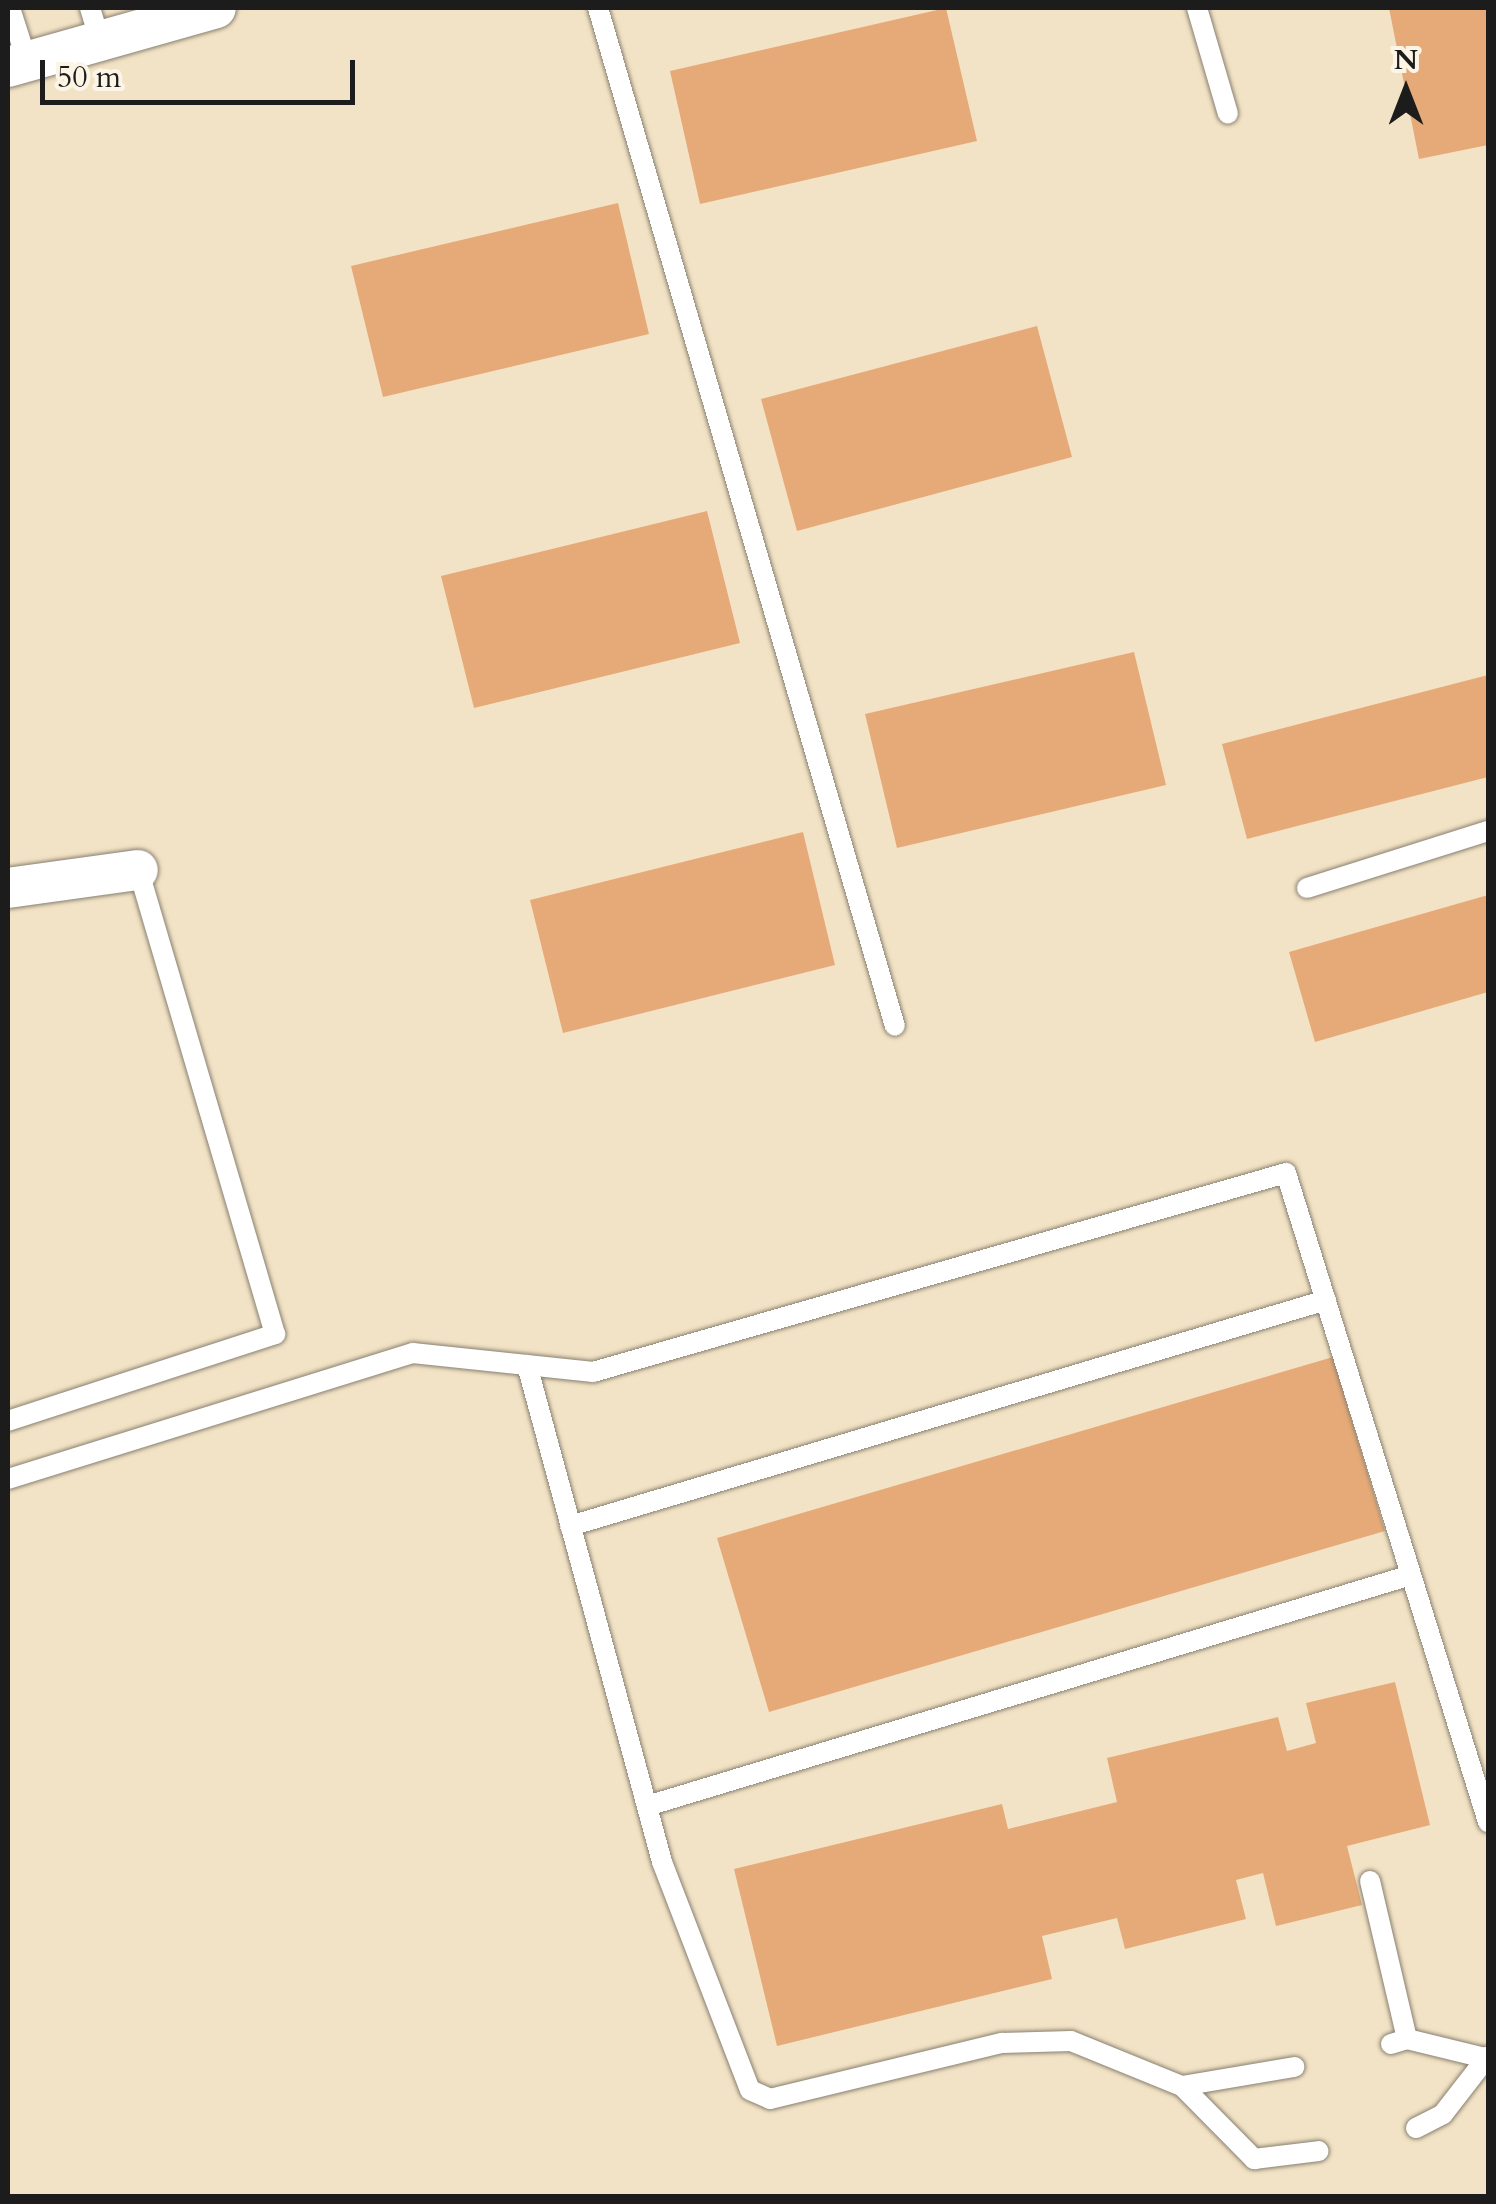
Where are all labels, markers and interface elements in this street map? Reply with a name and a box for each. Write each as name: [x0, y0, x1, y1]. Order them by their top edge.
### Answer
scale bar: [45, 40, 360, 102]
north arrow: [1356, 40, 1456, 140]
text: N: [1394, 41, 1418, 79]
text: 50 m: [57, 57, 121, 98]

